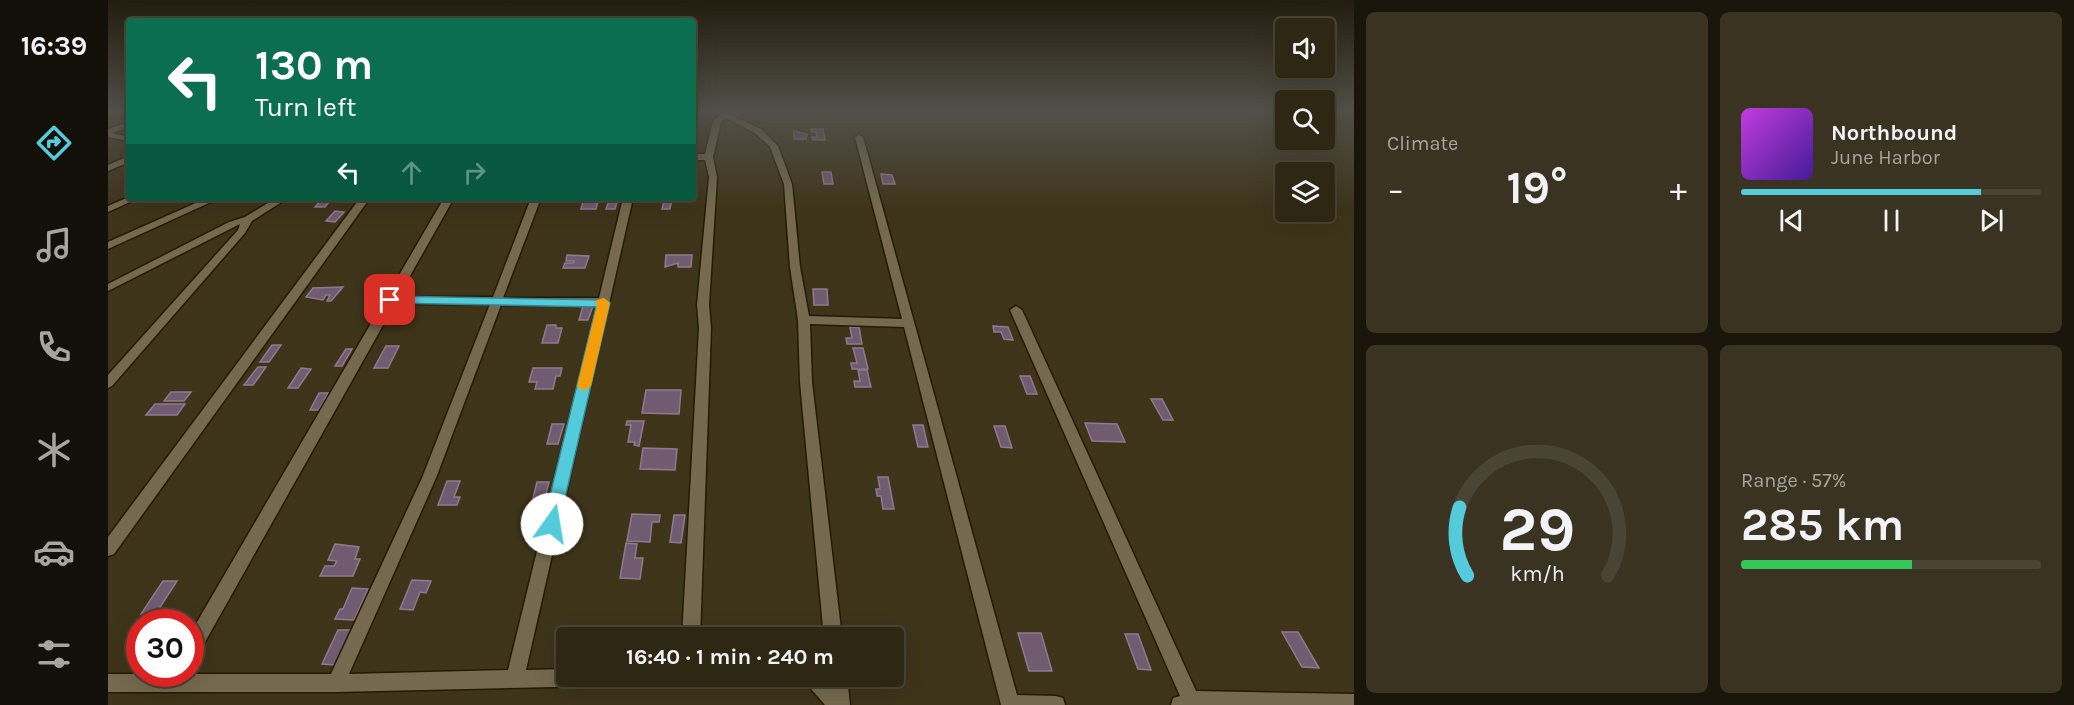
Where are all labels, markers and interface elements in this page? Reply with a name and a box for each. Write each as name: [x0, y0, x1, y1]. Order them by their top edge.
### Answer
map controls: [1275, 18, 1335, 222]
button: sound: [1275, 18, 1335, 78]
text: 16:39: [21, 30, 87, 62]
text: 130 m: [255, 40, 373, 90]
icon: left: [156, 42, 234, 120]
button: search: [1275, 90, 1335, 150]
text: Turn left: [255, 91, 356, 123]
text: Northbound: [1831, 120, 1957, 146]
icon: directions: [33, 122, 75, 164]
text: Climate: [1387, 132, 1458, 155]
text: June Harbor: [1831, 146, 1940, 169]
icon: left: [332, 156, 365, 189]
icon: ahead: [395, 156, 428, 189]
icon: right: [458, 156, 491, 189]
button: layers: [1275, 162, 1335, 222]
text: 19°: [1507, 162, 1567, 214]
text: −: [1387, 170, 1404, 208]
text: +: [1670, 170, 1687, 208]
icon: previous: [1775, 204, 1808, 237]
icon: pause: [1875, 204, 1908, 237]
icon: next: [1975, 204, 2008, 237]
icon: music: [33, 224, 75, 266]
pin: [364, 274, 415, 325]
icon: arrive: [373, 283, 406, 316]
icon: phone: [33, 326, 75, 368]
icon: climate: [33, 429, 75, 471]
text: Range · 57%: [1741, 469, 1846, 492]
position arrow: [520, 492, 584, 556]
text: 29: [1499, 493, 1575, 566]
text: 285 km: [1741, 499, 1904, 551]
icon: car: [33, 531, 75, 573]
text: km/h: [1510, 561, 1564, 586]
speed limit sign: 30: [126, 609, 204, 687]
icon: filters: [33, 633, 75, 675]
text: 16:40 · 1 min · 240 m: [626, 644, 834, 670]

